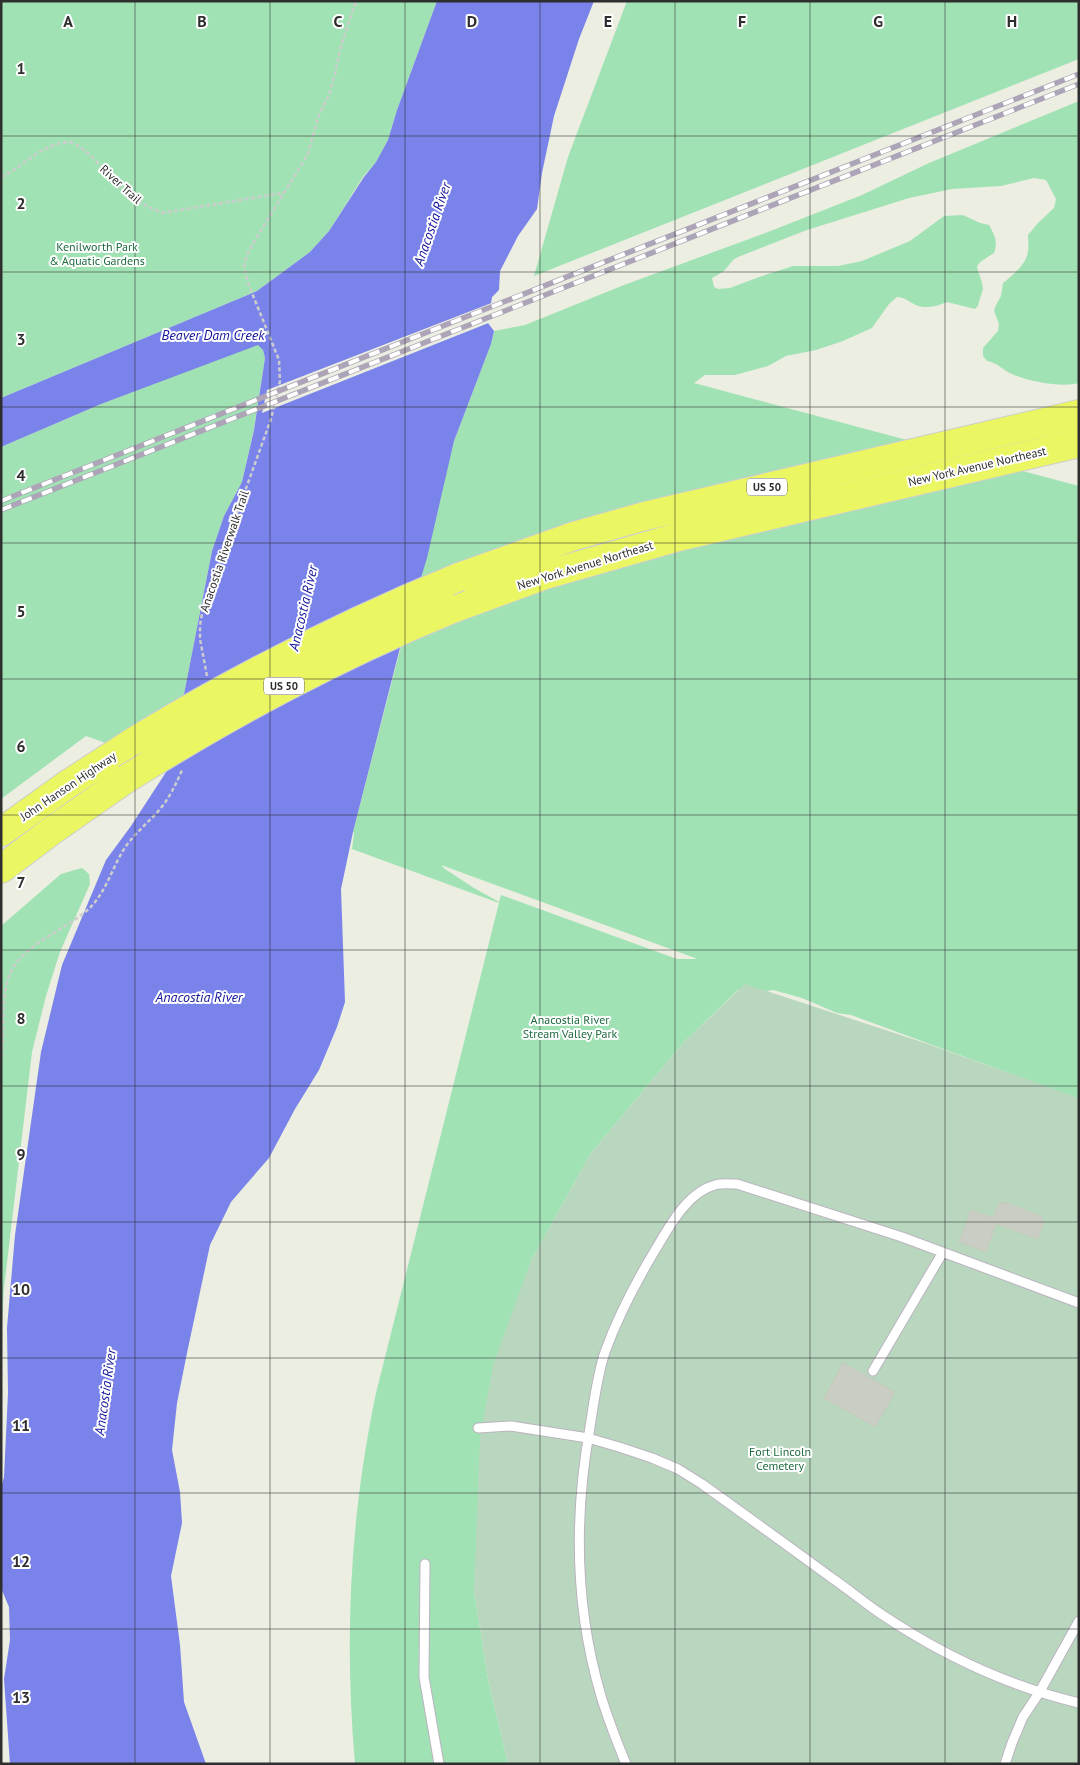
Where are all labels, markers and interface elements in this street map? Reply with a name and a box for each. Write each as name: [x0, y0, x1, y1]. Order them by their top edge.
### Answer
text: A: [63, 11, 73, 31]
text: B: [197, 11, 207, 31]
text: C: [334, 11, 343, 31]
text: D: [467, 11, 477, 31]
text: E: [604, 11, 612, 31]
text: F: [738, 11, 746, 31]
text: G: [873, 11, 883, 31]
text: H: [1007, 11, 1017, 31]
text: 1: [16, 58, 26, 78]
street label: River Trail: [97, 161, 145, 207]
water label: Anacostia River: [409, 179, 455, 269]
text: 2: [16, 193, 26, 213]
park label: Kenilworth Park & Aquatic Gardens: [49, 239, 145, 268]
water label: Beaver Dam Creek: [162, 326, 265, 344]
text: 3: [16, 329, 26, 349]
street label: New York Avenue Northeast: [906, 443, 1048, 489]
text: 4: [16, 465, 26, 485]
road number: US 50: [747, 478, 787, 496]
street label: Anacostia Riverwalk Trail: [196, 488, 252, 614]
street label: New York Avenue Northeast: [515, 537, 655, 593]
water label: Anacostia River: [284, 562, 322, 653]
text: 5: [16, 601, 26, 621]
road number: US 50: [264, 678, 304, 694]
text: 6: [16, 736, 26, 756]
street label: John Hanson Highway: [16, 748, 119, 824]
text: 7: [16, 872, 26, 892]
water label: Anacostia River: [155, 988, 244, 1006]
text: 8: [16, 1008, 26, 1028]
park label: Anacostia River Stream Valley Park: [523, 1012, 618, 1041]
text: 9: [16, 1144, 26, 1164]
text: 10: [12, 1279, 30, 1299]
water label: Anacostia River: [90, 1346, 120, 1437]
text: 11: [12, 1415, 30, 1435]
park label: Fort Lincoln Cemetery: [749, 1444, 811, 1473]
text: 12: [12, 1551, 30, 1571]
text: 13: [12, 1687, 30, 1707]

